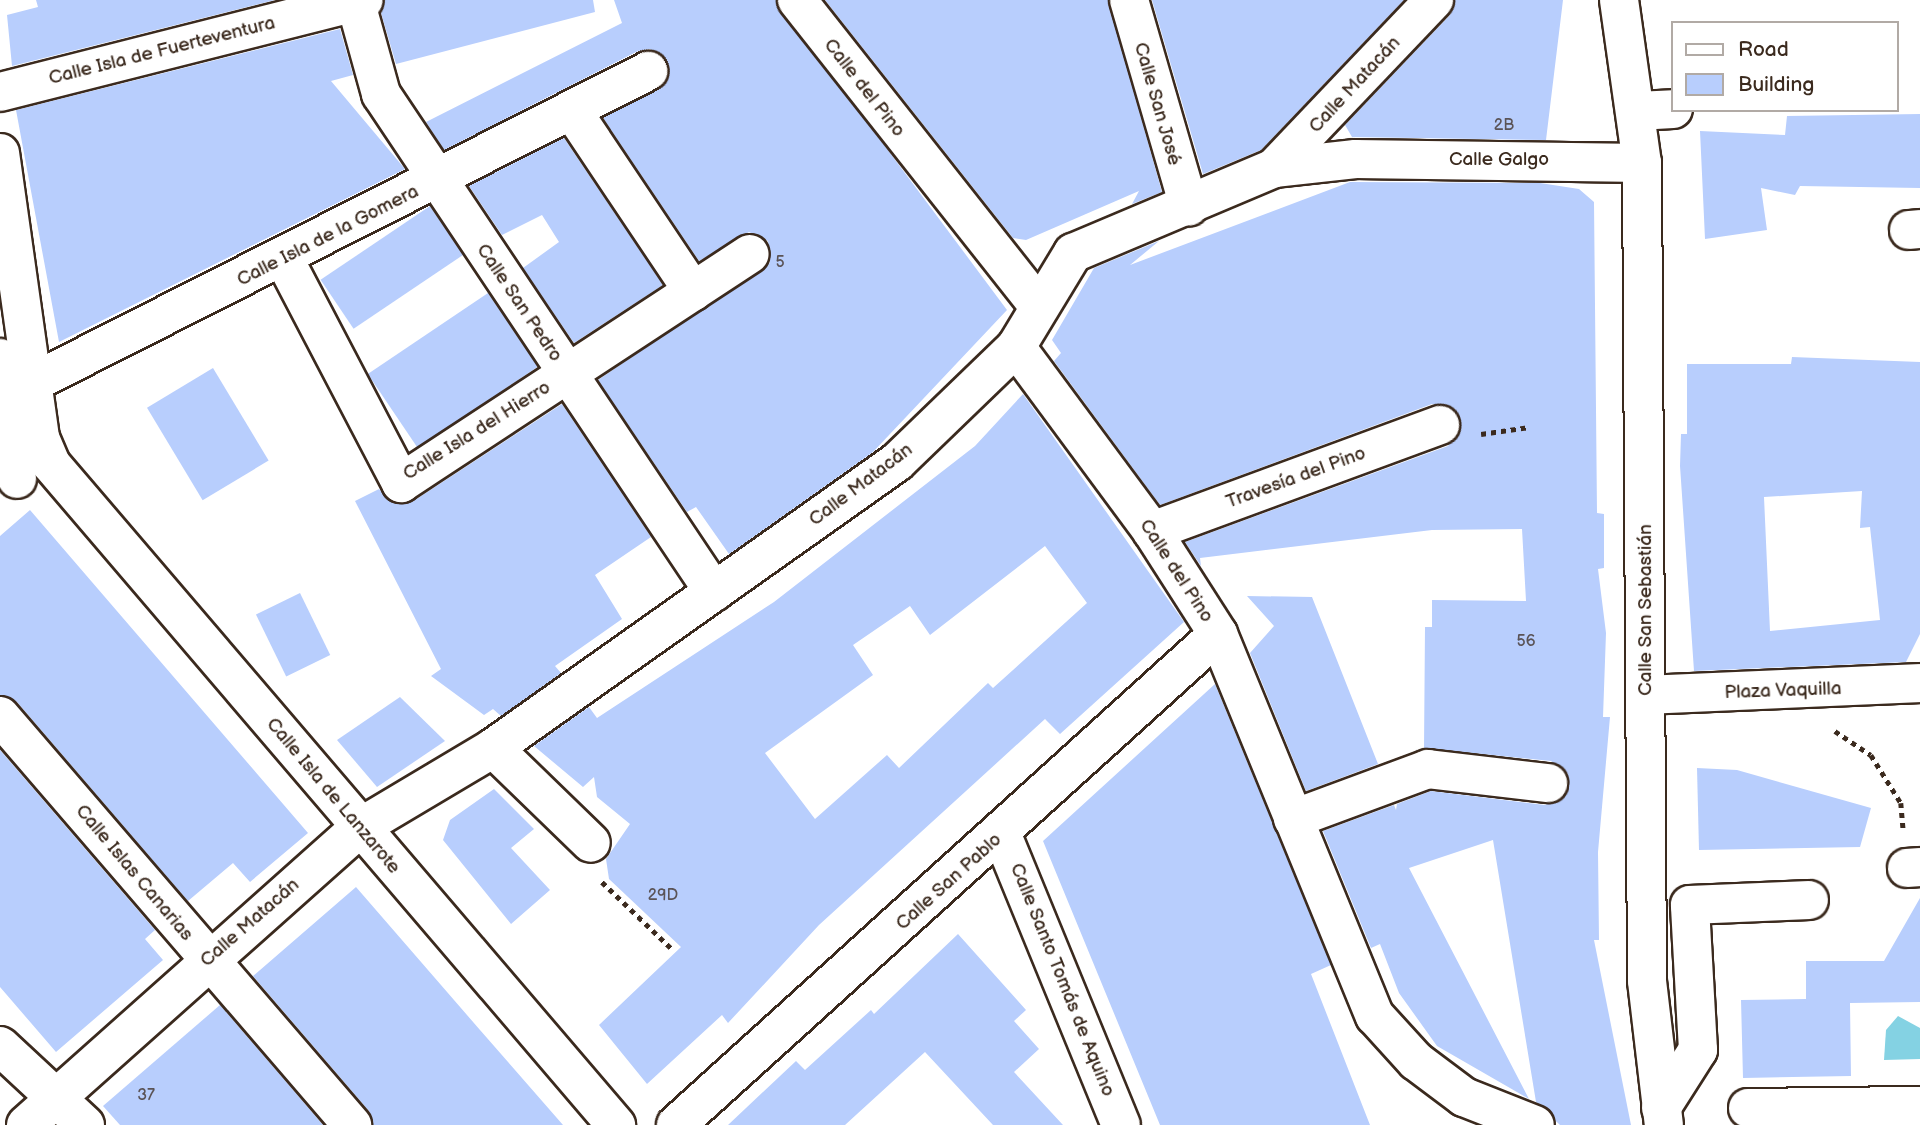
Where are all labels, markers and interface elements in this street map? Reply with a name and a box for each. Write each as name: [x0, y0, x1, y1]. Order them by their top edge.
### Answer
street label: Calle Isla de Fuerteventura: [46, 12, 278, 90]
legend: [1672, 21, 1899, 112]
street label: Calle Matacán: [1304, 32, 1406, 138]
street label: Calle del Pino: [819, 34, 909, 142]
text: Road: [1738, 37, 1789, 62]
street label: Calle San José: [1128, 39, 1186, 169]
text: Building: [1738, 72, 1814, 97]
house number: 2B: [1494, 116, 1514, 136]
street label: Calle Galgo: [1449, 149, 1549, 171]
street label: Calle Isla de la Gomera: [233, 180, 423, 292]
street label: Calle San Pedro: [471, 240, 567, 366]
house number: 5: [775, 253, 785, 273]
street label: Calle Isla del Hierro: [399, 376, 555, 486]
street label: Calle Matacán: [805, 439, 917, 531]
street label: Travesía del Pino: [1223, 442, 1369, 514]
street label: Calle del Pino: [1134, 515, 1218, 627]
street label: Calle San Sebastián: [1635, 524, 1657, 696]
house number: 56: [1517, 632, 1535, 652]
street label: Plaza Vaquilla: [1724, 678, 1842, 704]
street label: Calle Isla de Lanzarote: [261, 713, 405, 879]
street label: Calle Islas Canarias: [70, 800, 198, 946]
street label: Calle San Pablo: [891, 828, 1007, 936]
street label: Calle Santo Tomás de Aquino: [1005, 860, 1119, 1100]
street label: Calle Matacán: [196, 874, 304, 972]
house number: 29D: [648, 886, 678, 906]
house number: 37: [137, 1086, 155, 1106]

